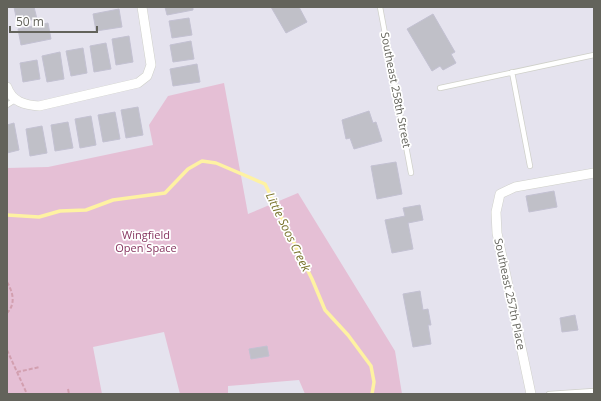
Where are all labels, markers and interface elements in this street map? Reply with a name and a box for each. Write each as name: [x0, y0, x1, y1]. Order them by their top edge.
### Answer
scale bar: [10, 8, 97, 34]
text: 50 m: [16, 13, 44, 30]
street label: Southeast 258th Street: [378, 31, 415, 149]
water label: Little Soos Creek: [262, 189, 315, 275]
park label: Wingfield Open Space: [115, 227, 177, 255]
street label: Southeast 257th Place: [491, 237, 530, 351]

